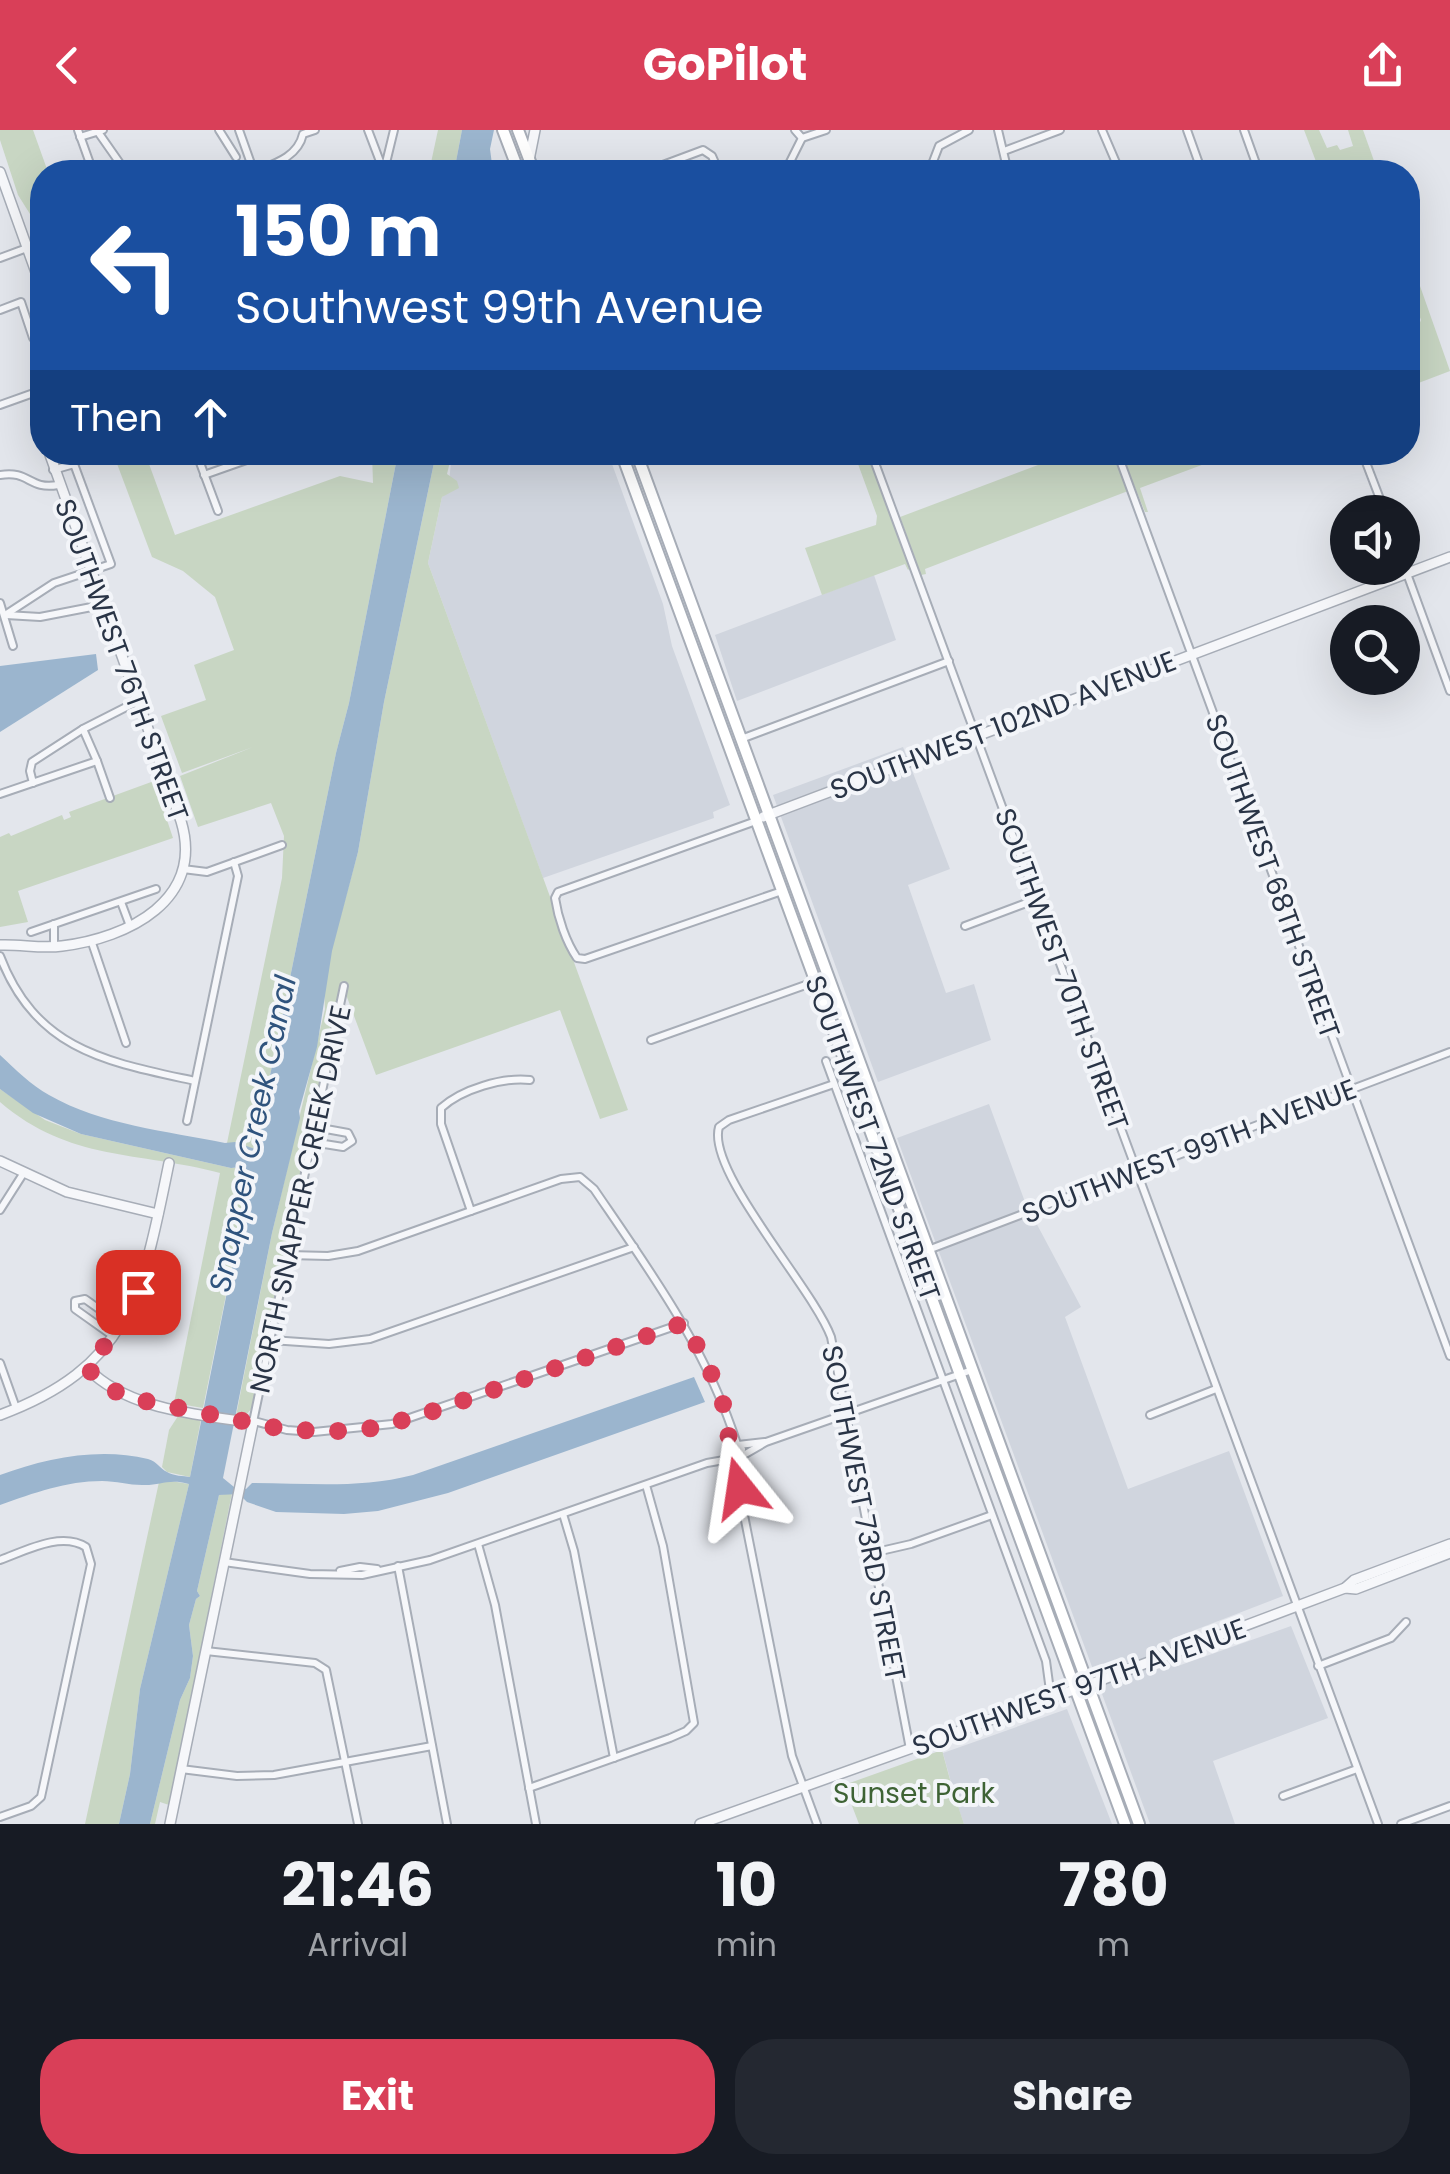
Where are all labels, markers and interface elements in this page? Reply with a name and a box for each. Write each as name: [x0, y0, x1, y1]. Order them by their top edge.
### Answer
text: GoPilot: [643, 33, 807, 96]
icon: back: [40, 38, 95, 93]
icon: share: [1355, 38, 1410, 93]
text: 150 m: [235, 182, 441, 281]
icon: left: [70, 200, 200, 330]
text: Southwest 99th Avenue: [235, 276, 764, 339]
icon: ahead: [183, 390, 238, 445]
text: Then: [70, 391, 163, 444]
street label: SOUTHWEST 76TH STREET: [45, 494, 198, 827]
map controls: [1330, 495, 1420, 695]
button: sound: [1330, 495, 1420, 585]
button: search: [1330, 605, 1420, 695]
street label: SOUTHWEST 102ND AVENUE: [825, 641, 1182, 809]
street label: SOUTHWEST 68TH STREET: [1196, 709, 1349, 1044]
street label: SOUTHWEST 70TH STREET: [985, 803, 1138, 1136]
street label: SOUTHWEST 72ND STREET: [795, 970, 950, 1306]
water label: Snapper Creek Canal: [198, 971, 307, 1296]
street label: NORTH SNAPPER CREEK DRIVE: [240, 1002, 361, 1397]
street label: SOUTHWEST 99TH AVENUE: [1016, 1070, 1362, 1233]
pin: [96, 1250, 181, 1335]
icon: arrive: [111, 1265, 166, 1320]
street label: SOUTHWEST 73RD STREET: [812, 1342, 915, 1684]
position arrow: [688, 1436, 792, 1540]
street label: SOUTHWEST 97TH AVENUE: [907, 1609, 1252, 1766]
park label: Sunset Park: [833, 1774, 996, 1813]
text: 21:46: [281, 1843, 434, 1927]
text: 10: [715, 1843, 777, 1927]
text: 780: [1059, 1843, 1169, 1927]
text: Arrival: [307, 1922, 408, 1967]
text: min: [716, 1922, 777, 1967]
text: m: [1097, 1922, 1130, 1967]
button: Exit: [40, 2039, 715, 2154]
button: Share: [735, 2039, 1410, 2154]

